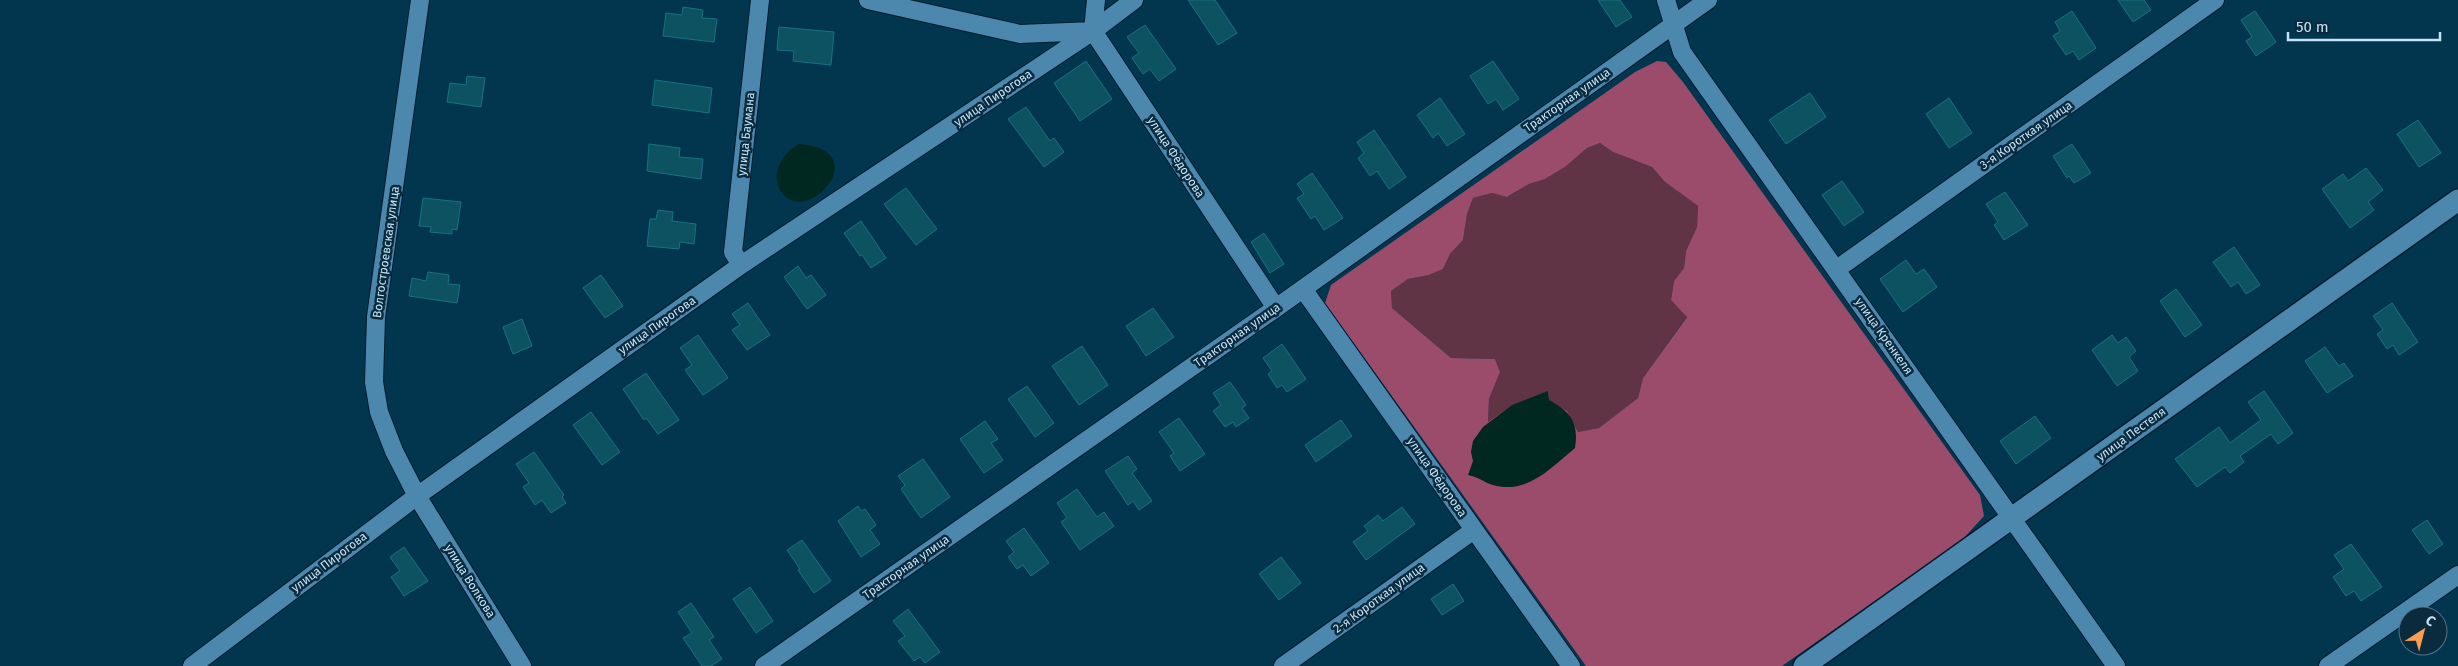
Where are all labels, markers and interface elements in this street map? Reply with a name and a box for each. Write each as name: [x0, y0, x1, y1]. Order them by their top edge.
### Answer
scale bar: [2288, 10, 2440, 42]
text: 50 m: [2296, 18, 2329, 36]
street label: Тракторная улица: [1521, 65, 1613, 135]
street label: улица Пирогова: [951, 67, 1035, 129]
street label: улица Баумана: [735, 91, 757, 177]
street label: 3-я Короткая улица: [1977, 98, 2075, 172]
street label: улица Фёдорова: [1145, 114, 1207, 200]
street label: Волгостроевская улица: [370, 185, 402, 319]
street label: улица Пирогова: [616, 293, 698, 357]
street label: улица Кренкеля: [1852, 295, 1916, 377]
street label: Тракторная улица: [1191, 300, 1283, 370]
street label: улица Пестеля: [2094, 404, 2168, 464]
street label: улица Фёдорова: [1404, 435, 1470, 519]
street label: улица Пирогова: [288, 529, 370, 595]
street label: Тракторная улица: [860, 532, 952, 602]
street label: улица Волкова: [442, 542, 498, 620]
street label: 2-я Короткая улица: [1331, 560, 1427, 636]
north arrow: [2398, 606, 2448, 656]
text: С: [2422, 612, 2439, 630]

